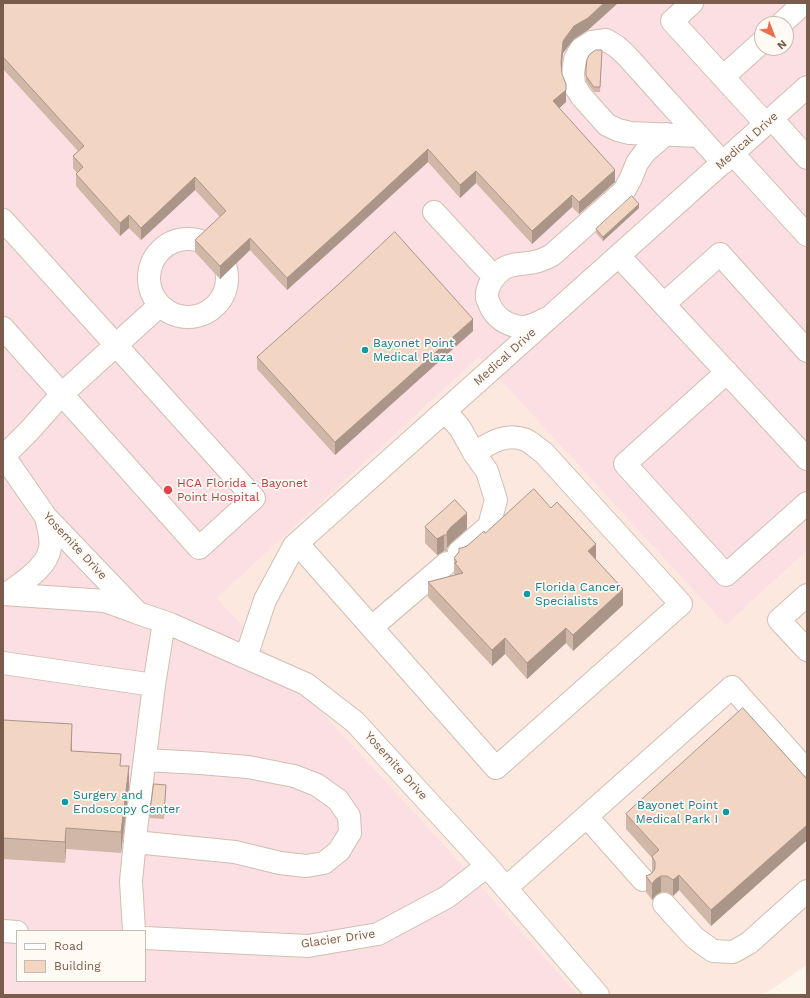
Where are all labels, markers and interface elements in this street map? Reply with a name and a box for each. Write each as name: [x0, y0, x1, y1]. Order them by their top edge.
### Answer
north arrow: [754, 16, 794, 56]
text: N: [774, 37, 789, 52]
street label: Medical Drive: [713, 109, 781, 173]
street label: Medical Drive: [471, 325, 539, 389]
place label: Bayonet Point Medical Plaza: [373, 336, 454, 364]
marker: Bayonet Point Medical Plaza: [360, 345, 370, 355]
place label: HCA Florida - Bayonet Point Hospital: [177, 476, 308, 504]
marker: HCA Florida - Bayonet Point Hospital: [162, 484, 174, 496]
street label: Yosemite Drive: [40, 509, 110, 583]
place label: Florida Cancer Specialists: [535, 580, 621, 608]
marker: Florida Cancer Specialists: [522, 589, 532, 599]
street label: Yosemite Drive: [362, 729, 430, 803]
place label: Surgery and Endoscopy Center: [73, 788, 180, 816]
marker: Surgery and Endoscopy Center: [60, 797, 70, 807]
place label: Bayonet Point Medical Park I: [635, 798, 718, 826]
marker: Bayonet Point Medical Park I: [721, 807, 731, 817]
street label: Glacier Drive: [300, 927, 376, 951]
legend: [16, 930, 146, 982]
text: Road: [54, 939, 83, 953]
text: Building: [54, 959, 101, 973]

